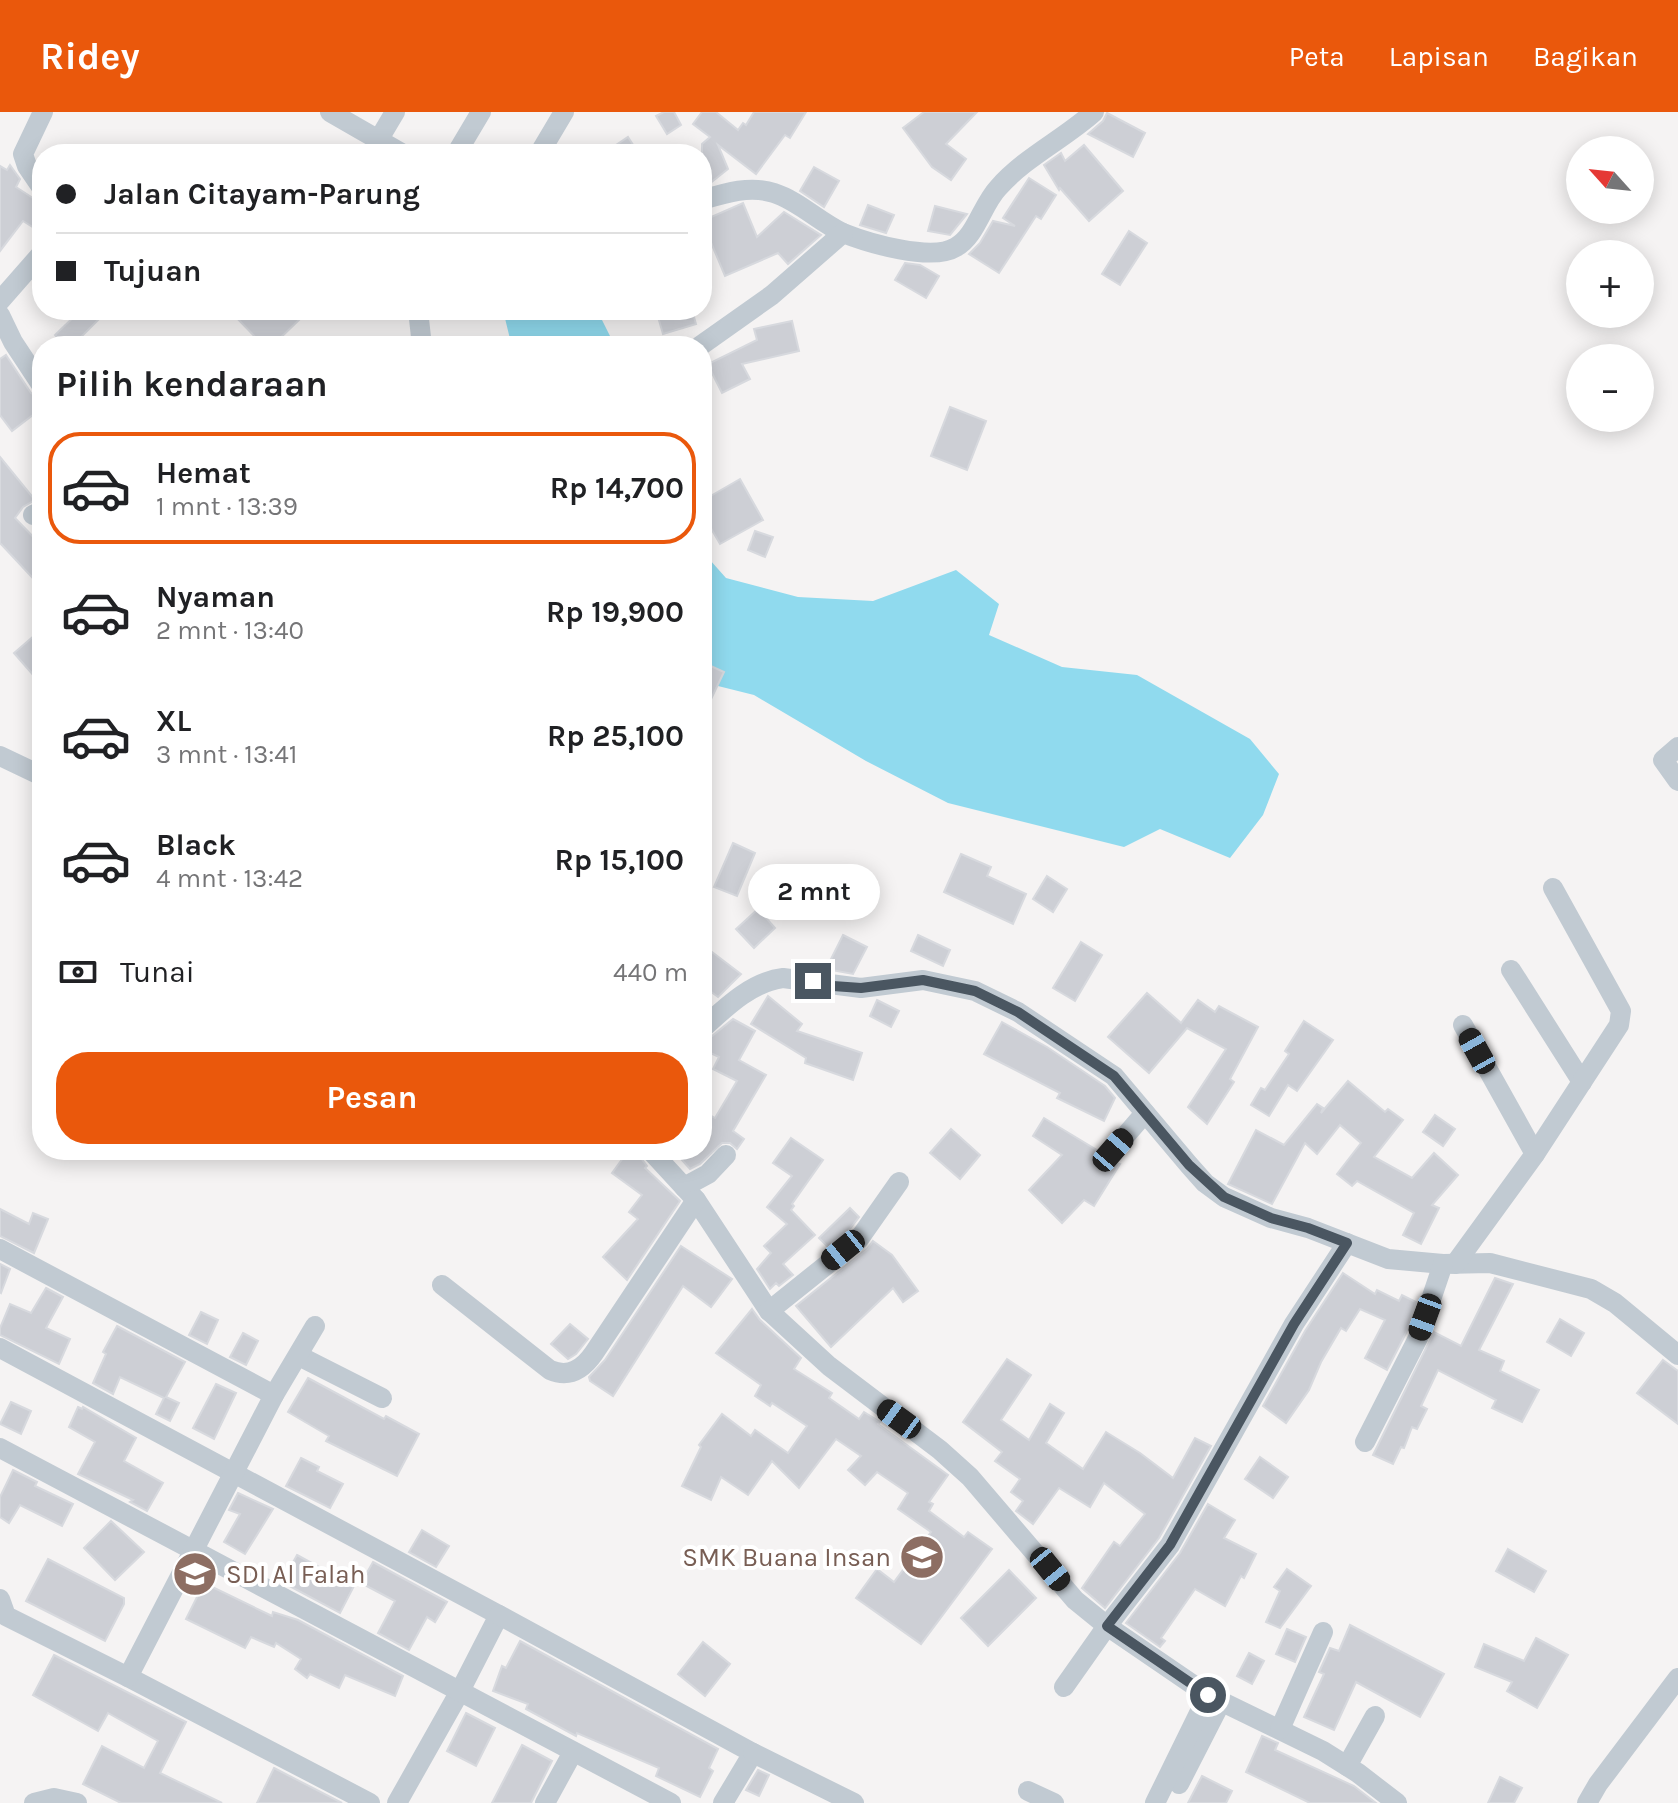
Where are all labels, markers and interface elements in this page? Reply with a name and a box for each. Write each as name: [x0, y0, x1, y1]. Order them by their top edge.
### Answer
text: Ridey: [40, 34, 140, 79]
text: Peta: [1289, 40, 1345, 73]
text: Lapisan: [1389, 40, 1489, 73]
text: Bagikan: [1533, 40, 1638, 73]
north arrow: [1566, 136, 1654, 224]
map controls: [1566, 136, 1654, 432]
text: Jalan Citayam-Parung: [104, 176, 420, 212]
button: +: [1566, 240, 1654, 328]
text: Tujuan: [104, 253, 201, 289]
button: −: [1566, 344, 1654, 432]
text: Pilih kendaraan: [56, 363, 328, 405]
icon: car: [60, 452, 132, 524]
text: Hemat: [156, 455, 251, 491]
text: Rp 14,700: [550, 470, 684, 506]
text: 1 mnt · 13:39: [156, 491, 298, 522]
icon: car: [60, 576, 132, 648]
text: Nyaman: [156, 579, 275, 615]
text: Rp 19,900: [546, 594, 684, 630]
text: 2 mnt · 13:40: [156, 615, 304, 646]
icon: car: [60, 700, 132, 772]
text: XL: [156, 703, 191, 739]
text: Rp 25,100: [547, 718, 684, 754]
text: 3 mnt · 13:41: [156, 739, 297, 770]
icon: car: [60, 824, 132, 896]
text: Black: [156, 827, 236, 863]
text: Rp 15,100: [554, 842, 684, 878]
text: 4 mnt · 13:42: [156, 863, 303, 894]
callout: 2 mnt: [747, 865, 879, 921]
text: 2 mnt: [777, 876, 851, 907]
icon: cash: [56, 950, 100, 994]
text: Tunai: [120, 954, 195, 990]
text: 440 m: [613, 957, 688, 988]
route end: [795, 963, 831, 999]
car: [1455, 1024, 1499, 1078]
button: Pesan: [56, 1052, 688, 1144]
car: [1088, 1124, 1138, 1176]
car: [817, 1226, 869, 1274]
car: [1406, 1290, 1444, 1344]
car: [873, 1395, 925, 1443]
school or university icon: SMK Buana Insan: [898, 1533, 946, 1581]
place label: SMK Buana Insan: [682, 1542, 891, 1573]
car: [1026, 1543, 1074, 1595]
school or university icon: SDI Al Falah: [171, 1550, 219, 1598]
place label: SDI Al Falah: [226, 1559, 365, 1590]
route start: [1190, 1677, 1226, 1713]

